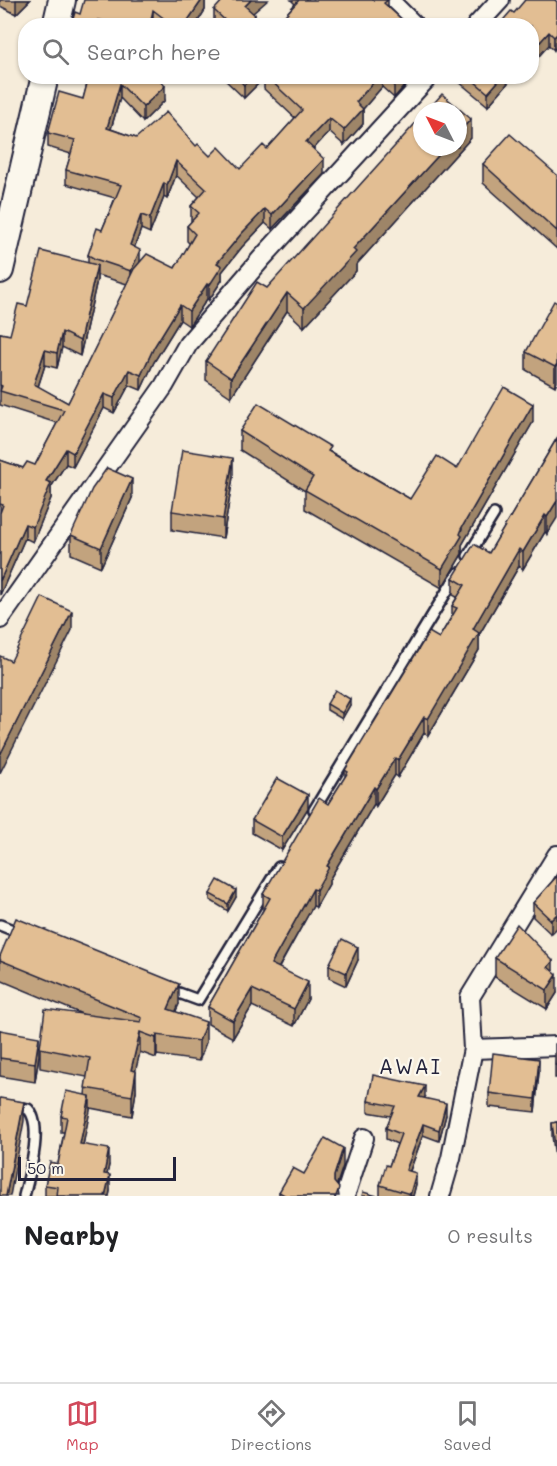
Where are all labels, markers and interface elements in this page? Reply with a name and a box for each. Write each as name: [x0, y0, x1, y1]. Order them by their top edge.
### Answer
search box: [18, 18, 539, 84]
icon: search: [39, 35, 72, 68]
text: Search here: [87, 37, 221, 66]
north arrow: [413, 102, 467, 156]
district label: AWAI: [379, 1052, 441, 1079]
scale bar: [18, 1154, 176, 1182]
text: 50 m: [27, 1157, 64, 1178]
text: Nearby: [24, 1218, 119, 1252]
text: 0 results: [448, 1222, 533, 1248]
tab: Map: [66, 1397, 99, 1454]
tab: Directions: [231, 1397, 312, 1454]
tab: Saved: [444, 1397, 491, 1454]

